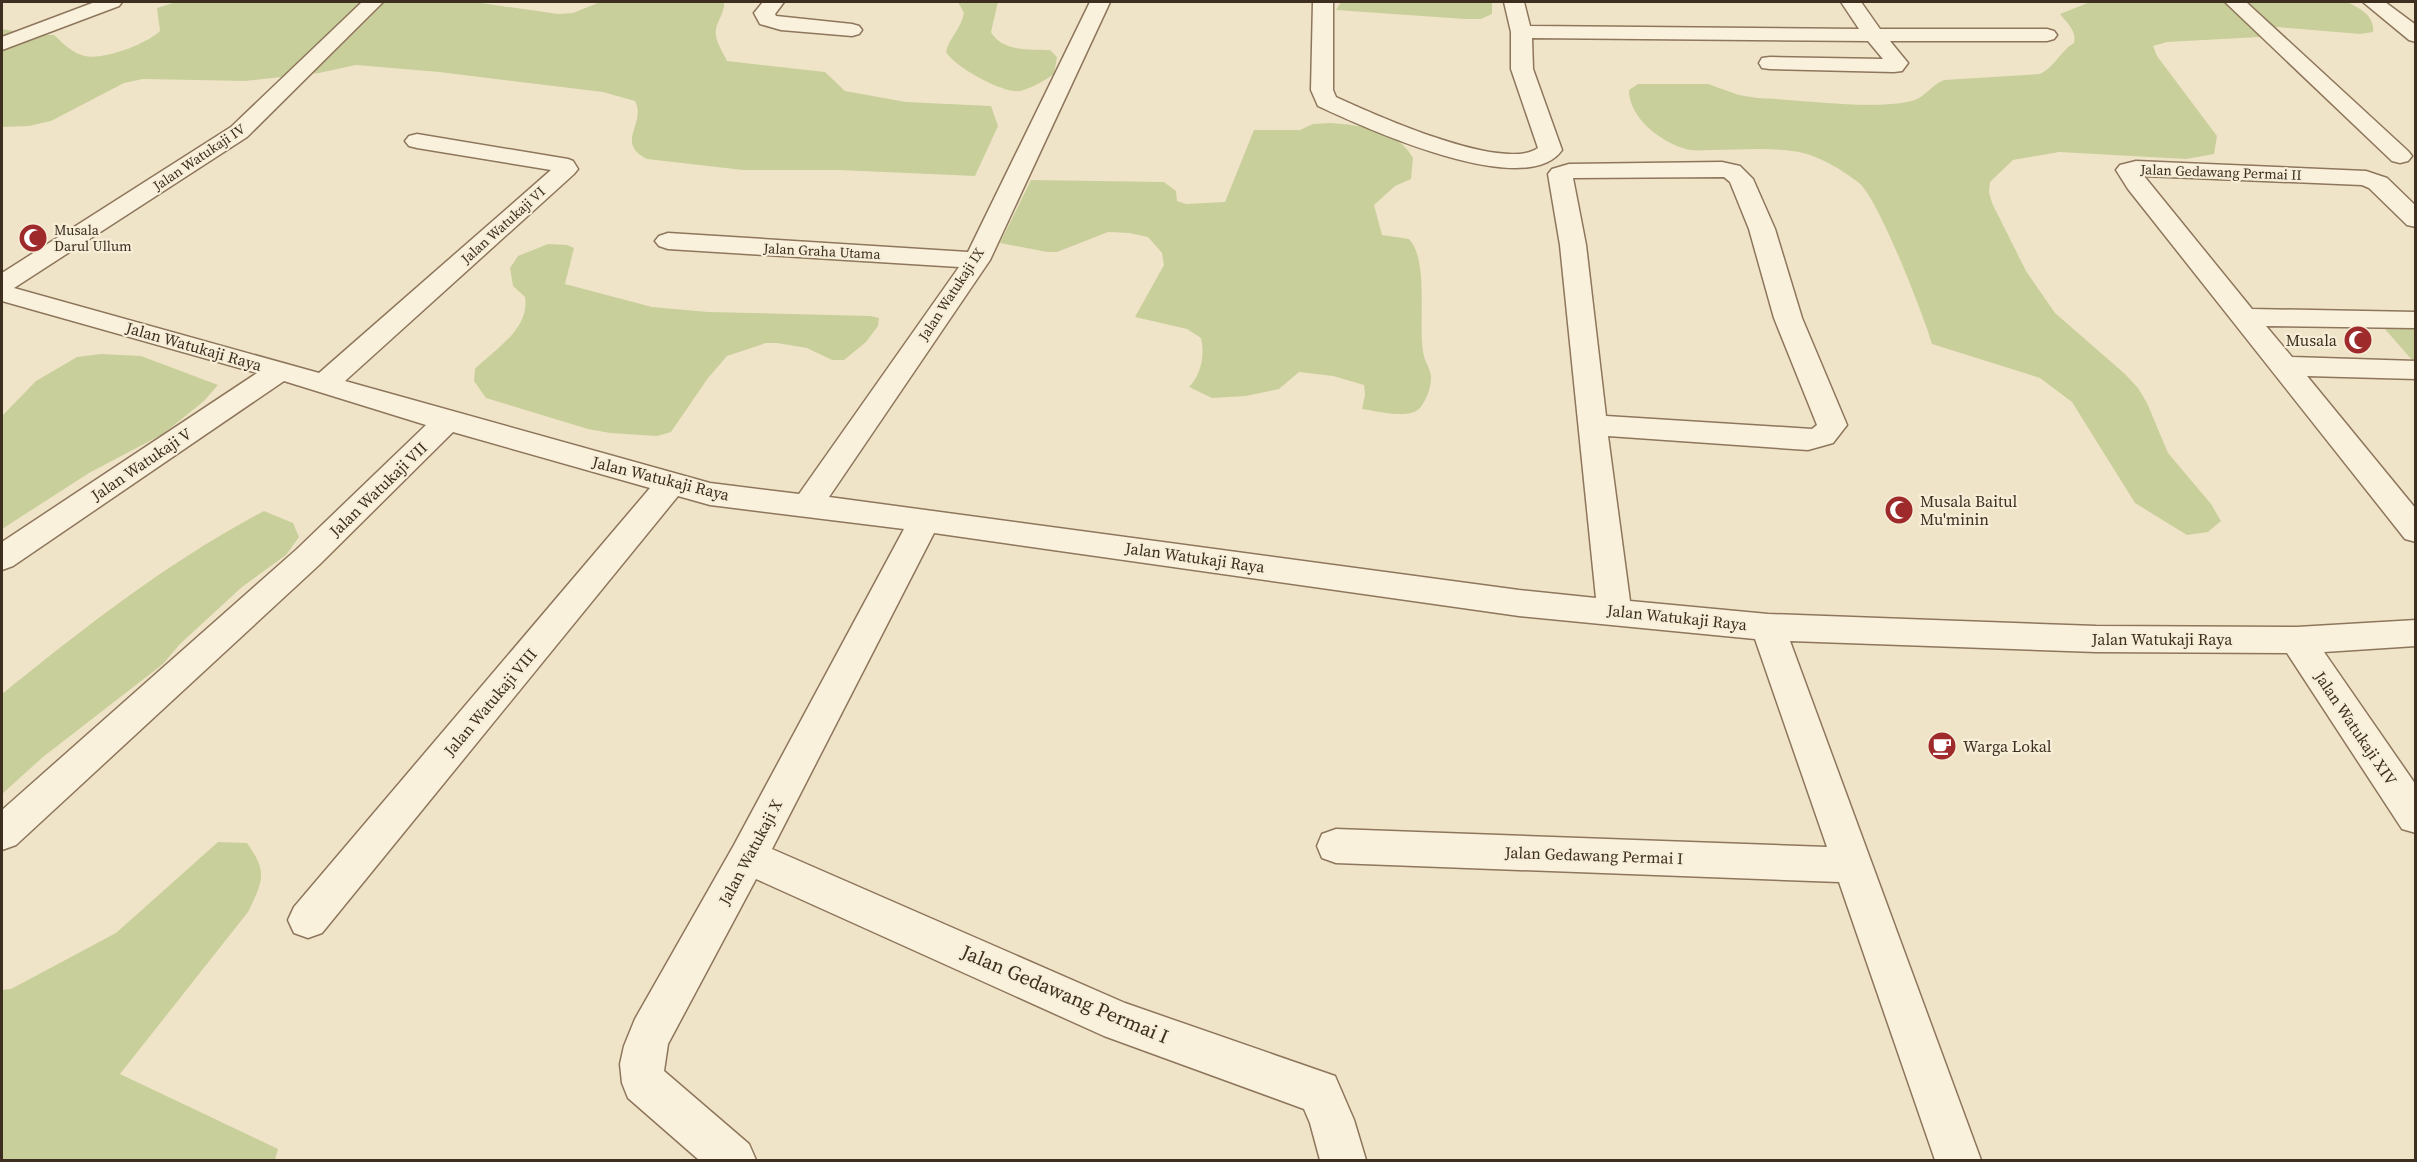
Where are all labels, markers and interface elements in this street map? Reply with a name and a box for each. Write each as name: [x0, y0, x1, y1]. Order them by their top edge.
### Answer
street label: Jalan Watukaji IV: [148, 118, 250, 196]
street label: Jalan Gedawang Permai II: [2139, 159, 2302, 185]
street label: Jalan Watukaji VI: [456, 182, 549, 269]
place label: Musala Darul Ullum: [54, 220, 132, 256]
mosque icon: Musala Darul Ullum: [17, 222, 49, 254]
street label: Jalan Graha Utama: [762, 238, 882, 264]
street label: Jalan Watukaji IX: [913, 244, 989, 345]
street label: Jalan Watukaji Raya: [122, 316, 265, 376]
mosque icon: Musala: [2342, 324, 2374, 356]
place label: Musala: [2286, 329, 2338, 351]
street label: Jalan Watukaji V: [86, 422, 196, 506]
street label: Jalan Watukaji VII: [324, 436, 432, 542]
street label: Jalan Watukaji Raya: [589, 450, 733, 506]
place label: Musala Baitul Mu'minin: [1920, 490, 2017, 530]
mosque icon: Musala Baitul Mu'minin: [1883, 494, 1915, 526]
street label: Jalan Watukaji Raya: [1123, 536, 1267, 578]
street label: Jalan Watukaji Raya: [1605, 599, 1749, 635]
street label: Jalan Watukaji Raya: [2091, 628, 2233, 650]
street label: Jalan Watukaji VIII: [438, 643, 542, 761]
street label: Jalan Watukaji XIV: [2309, 666, 2402, 790]
cafe icon: Warga Lokal: [1926, 730, 1958, 762]
place label: Warga Lokal: [1963, 735, 2052, 757]
street label: Jalan Watukaji X: [712, 795, 787, 909]
street label: Jalan Gedawang Permai I: [1503, 841, 1684, 869]
street label: Jalan Gedawang Permai I: [956, 937, 1173, 1050]

